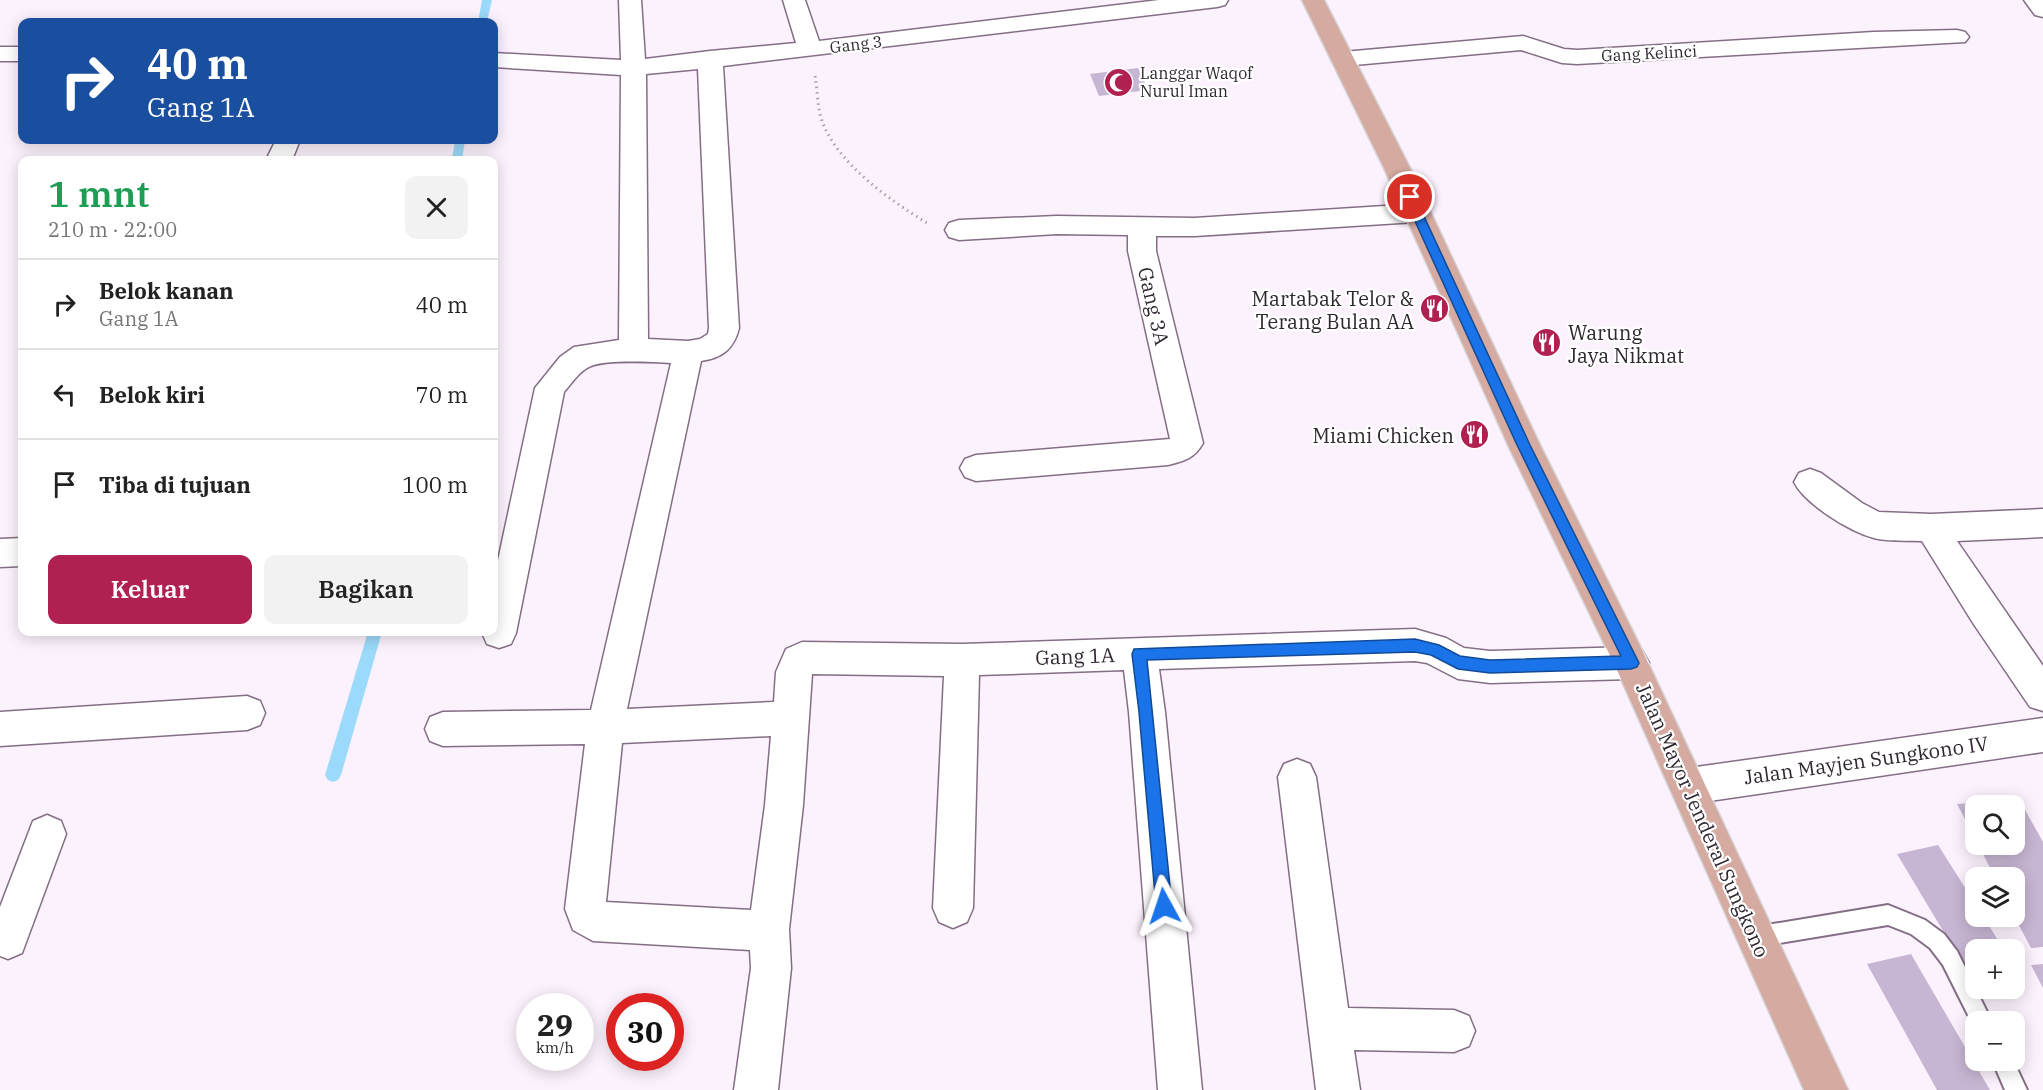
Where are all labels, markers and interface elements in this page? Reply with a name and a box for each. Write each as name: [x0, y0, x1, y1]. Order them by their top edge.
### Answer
street label: Gang 3: [829, 31, 883, 57]
text: 40 m: [147, 36, 248, 91]
street label: Gang Kelinci: [1601, 41, 1697, 65]
icon: right: [48, 42, 126, 120]
place label: Langgar Waqof Nurul Iman: [1140, 63, 1254, 101]
mosque icon: Langgar Waqof Nurul Iman: [1103, 66, 1135, 98]
text: Gang 1A: [147, 89, 254, 124]
text: 1 mnt: [48, 170, 149, 217]
pin: [1384, 171, 1435, 222]
button: close: [405, 176, 468, 239]
icon: arrive: [1393, 180, 1426, 213]
text: 210 m · 22:00: [48, 216, 177, 243]
street label: Gang 3A: [1132, 264, 1176, 348]
text: Belok kanan: [99, 276, 234, 305]
place label: Martabak Telor & Terang Bulan AA: [1252, 285, 1414, 335]
icon: right: [48, 288, 81, 321]
text: 40 m: [416, 290, 468, 319]
restaurant icon: Martabak Telor & Terang Bulan AA: [1419, 293, 1451, 325]
text: Gang 1A: [99, 305, 179, 332]
place label: Warung Jaya Nikmat: [1568, 319, 1684, 369]
restaurant icon: Warung Jaya Nikmat: [1531, 327, 1563, 359]
icon: left: [48, 378, 81, 411]
text: Belok kiri: [99, 380, 205, 409]
text: 70 m: [416, 380, 468, 409]
restaurant icon: Miami Chicken: [1459, 419, 1491, 451]
place label: Miami Chicken: [1312, 422, 1454, 449]
icon: arrive: [48, 468, 81, 501]
text: Tiba di tujuan: [99, 470, 251, 499]
text: 100 m: [402, 470, 468, 499]
button: Keluar: [48, 555, 252, 624]
button: Bagikan: [264, 555, 468, 624]
street label: Gang 1A: [1035, 641, 1116, 671]
street label: Jalan Mayor Jenderal Sungkono: [1630, 678, 1776, 962]
street label: Jalan Mayjen Sungkono IV: [1742, 729, 1990, 791]
map controls: [1965, 795, 2025, 1071]
button: search: [1965, 795, 2025, 855]
button: layers: [1965, 867, 2025, 927]
position arrow: [1132, 874, 1196, 938]
button: +: [1965, 939, 2025, 999]
speed limit sign: 30: [606, 993, 684, 1071]
text: 29: [537, 1005, 573, 1044]
button: −: [1965, 1011, 2025, 1071]
text: km/h: [536, 1038, 574, 1057]

